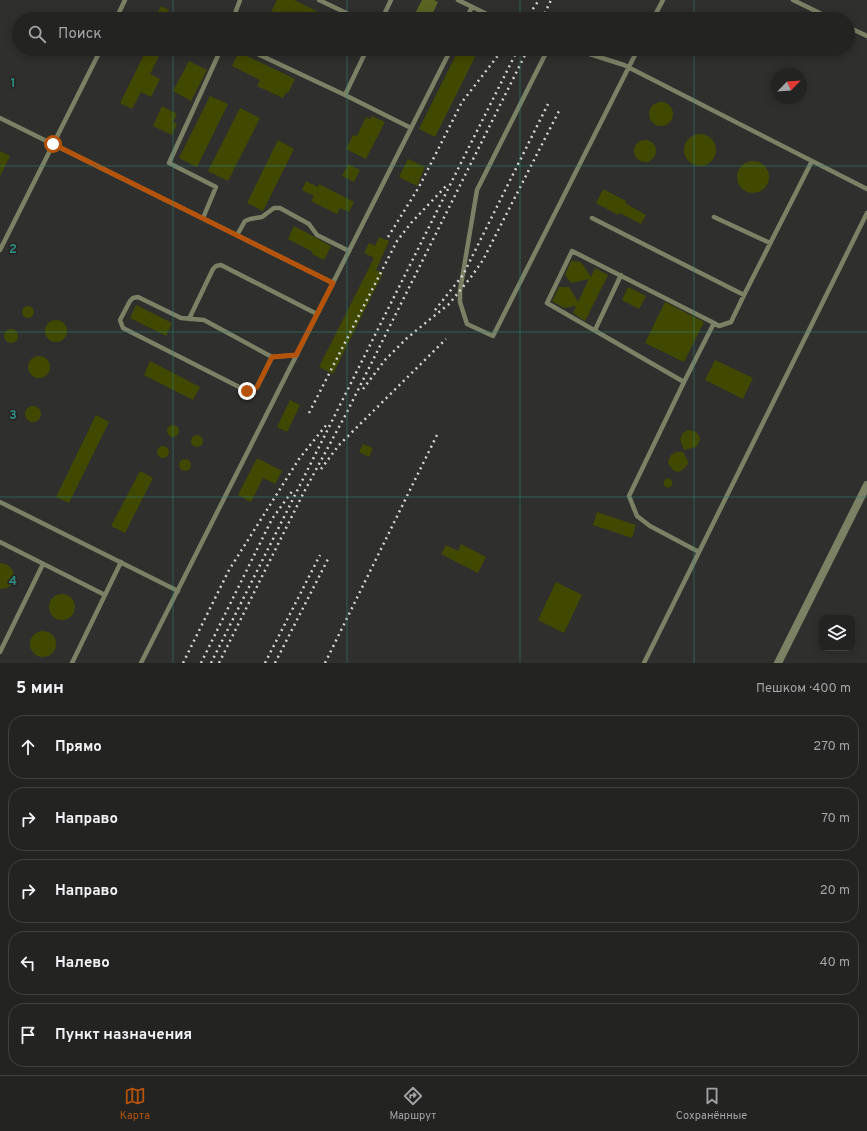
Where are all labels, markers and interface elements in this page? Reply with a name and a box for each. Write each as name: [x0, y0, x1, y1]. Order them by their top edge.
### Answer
search box: [12, 12, 855, 56]
icon: search: [26, 23, 48, 45]
text: Поиск: [58, 25, 102, 44]
north arrow: [771, 68, 807, 104]
text: 1: [10, 76, 16, 92]
route start: [44, 135, 62, 153]
text: 2: [9, 242, 17, 258]
route end: [238, 382, 256, 400]
text: 3: [9, 408, 17, 424]
text: 4: [9, 574, 17, 590]
map controls: [819, 615, 855, 651]
button: layers: [819, 615, 855, 651]
text: 5 мин: [16, 678, 64, 700]
text: Пешком · 400 m: [756, 681, 851, 697]
icon: ahead: [17, 736, 39, 758]
text: Прямо: [55, 738, 102, 757]
text: 270 m: [813, 739, 850, 755]
icon: right: [17, 808, 39, 830]
text: Направо: [55, 810, 118, 829]
text: 70 m: [821, 811, 850, 827]
icon: right: [17, 880, 39, 902]
text: Направо: [55, 882, 118, 901]
text: 20 m: [820, 883, 850, 899]
icon: left: [17, 952, 39, 974]
text: Налево: [55, 954, 110, 973]
text: 40 m: [820, 955, 850, 971]
icon: arrive: [17, 1024, 39, 1046]
text: Пункт назначения: [55, 1026, 192, 1045]
tab: Карта: [120, 1085, 150, 1123]
tab: Маршрут: [389, 1085, 436, 1123]
tab: Сохранённые: [676, 1085, 747, 1123]

